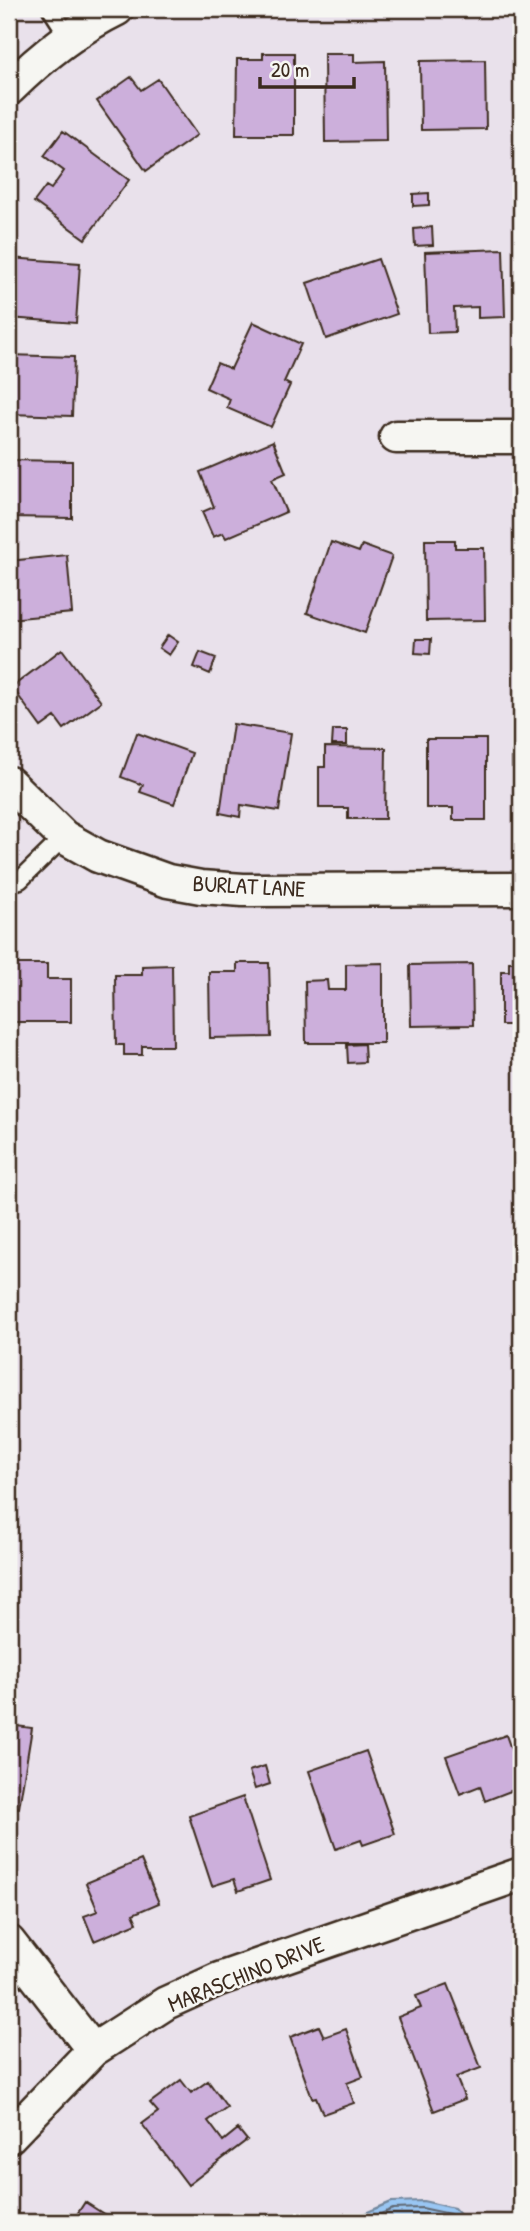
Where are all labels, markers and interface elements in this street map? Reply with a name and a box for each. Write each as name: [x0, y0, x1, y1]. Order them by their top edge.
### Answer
scale bar: [260, 46, 355, 90]
text: 20 m: [271, 55, 309, 84]
street label: BURLAT LANE: [192, 867, 306, 904]
street label: MARASCHINO DRIVE: [163, 1928, 329, 2019]

